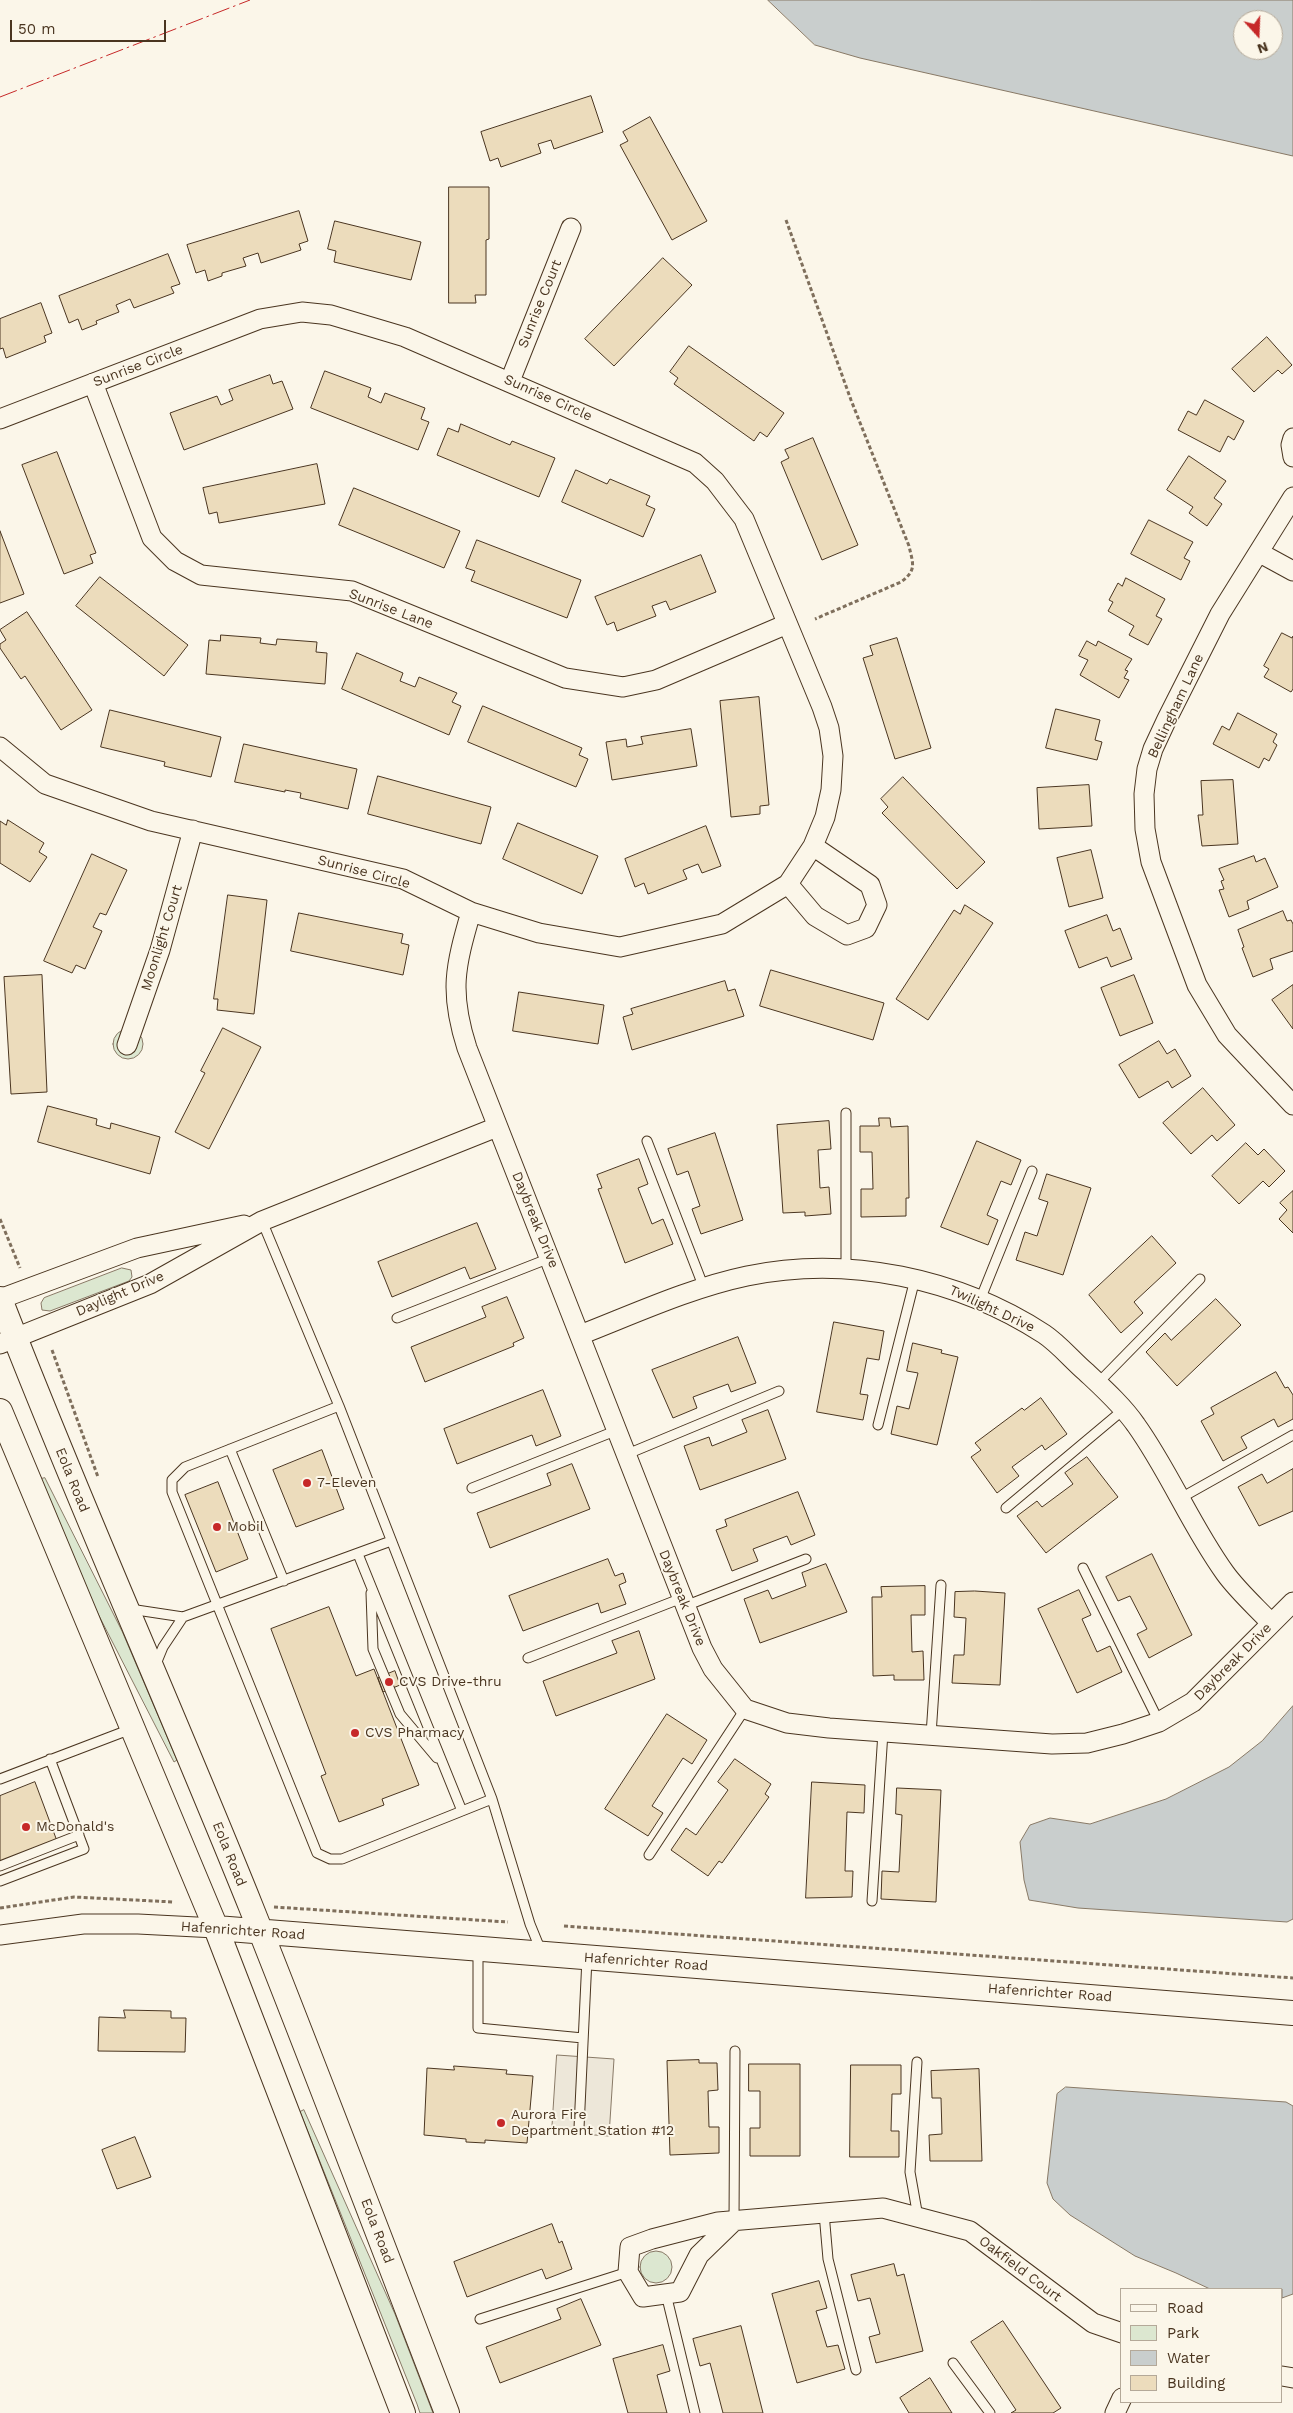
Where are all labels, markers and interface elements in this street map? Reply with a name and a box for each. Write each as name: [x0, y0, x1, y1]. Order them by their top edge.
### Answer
scale bar: [12, 10, 169, 42]
north arrow: [1233, 10, 1283, 60]
text: 50 m: [18, 20, 55, 38]
text: N: [1255, 39, 1270, 57]
street label: Sunrise Court: [515, 257, 565, 351]
street label: Sunrise Circle: [91, 341, 185, 391]
street label: Sunrise Circle: [501, 371, 595, 425]
street label: Sunrise Lane: [346, 585, 436, 633]
street label: Bellingham Lane: [1144, 651, 1208, 761]
street label: Sunrise Circle: [316, 852, 412, 892]
street label: Moonlight Court: [138, 883, 186, 993]
street label: Daybreak Drive: [508, 1169, 562, 1271]
street label: Daylight Drive: [73, 1268, 167, 1320]
street label: Twilight Drive: [947, 1282, 1037, 1336]
street label: Eola Road: [51, 1445, 93, 1515]
place label: 7-Eleven: [317, 1475, 376, 1491]
marker: 7-Eleven: [301, 1477, 313, 1489]
place label: Mobil: [227, 1519, 264, 1535]
marker: Mobil: [211, 1521, 223, 1533]
street label: Daybreak Drive: [655, 1547, 709, 1649]
street label: Daybreak Drive: [1191, 1620, 1275, 1704]
place label: CVS Drive-thru: [399, 1674, 502, 1690]
marker: CVS Drive-thru: [383, 1676, 395, 1688]
place label: CVS Pharmacy: [365, 1725, 464, 1741]
marker: CVS Pharmacy: [349, 1727, 361, 1739]
place label: McDonald's: [36, 1819, 114, 1835]
street label: Eola Road: [208, 1819, 250, 1889]
marker: McDonald's: [20, 1821, 32, 1833]
street label: Hafenrichter Road: [180, 1918, 306, 1944]
street label: Hafenrichter Road: [583, 1949, 709, 1975]
street label: Hafenrichter Road: [987, 1980, 1113, 2006]
place label: Aurora Fire Department Station #12: [511, 2107, 674, 2140]
marker: Aurora Fire Department Station #12: [495, 2117, 507, 2129]
street label: Eola Road: [357, 2196, 397, 2266]
street label: Oakfield Court: [975, 2232, 1065, 2306]
legend: [1120, 2288, 1283, 2403]
text: Road: [1167, 2299, 1204, 2317]
text: Park: [1167, 2324, 1199, 2342]
text: Water: [1167, 2349, 1210, 2367]
text: Building: [1167, 2374, 1225, 2392]

